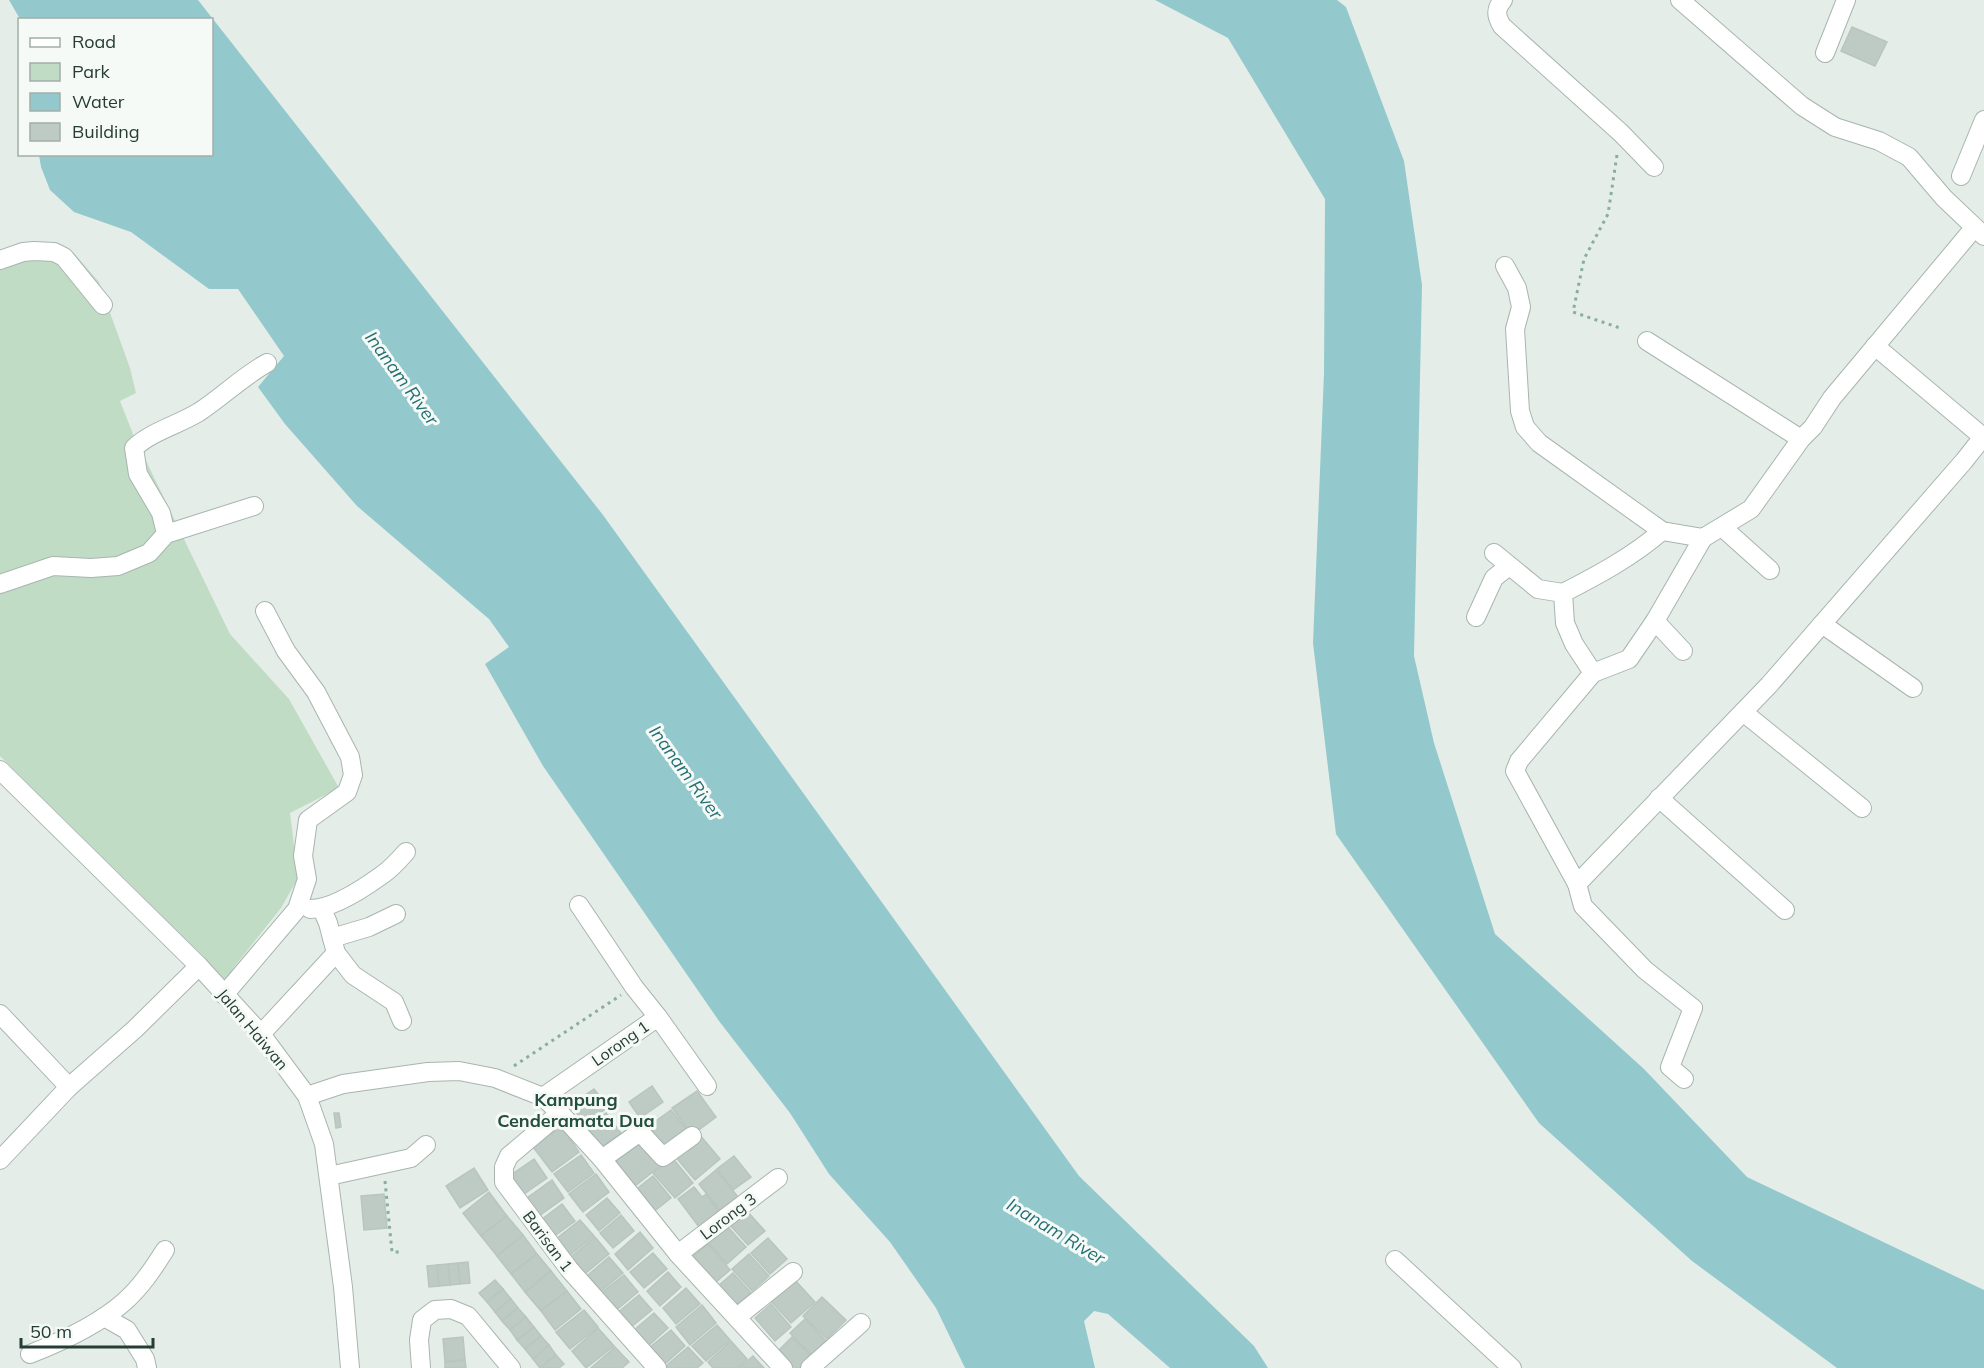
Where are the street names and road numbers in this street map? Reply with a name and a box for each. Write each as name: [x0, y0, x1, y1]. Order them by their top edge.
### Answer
street label: Jalan Haiwan: [213, 984, 293, 1074]
street label: Lorong 1: [587, 1016, 653, 1070]
street label: Lorong 3: [696, 1188, 760, 1244]
street label: Barisan 1: [519, 1207, 577, 1275]

